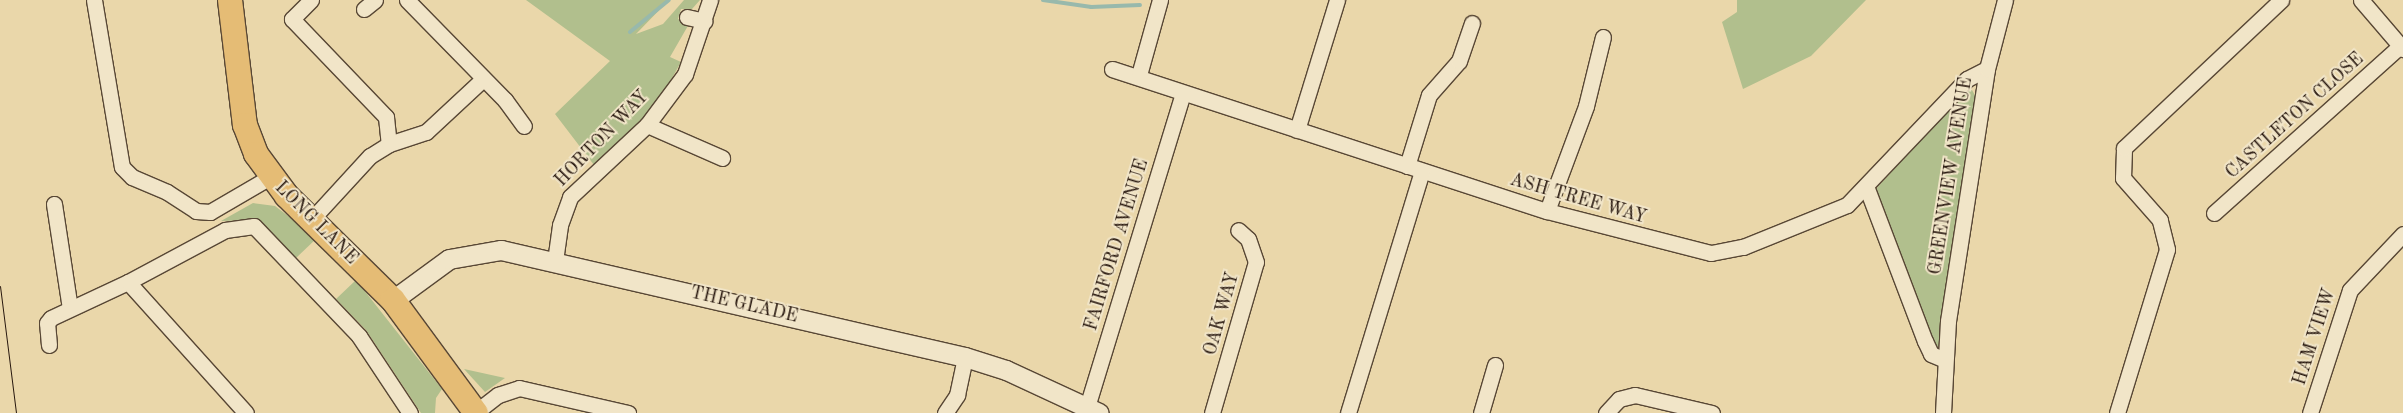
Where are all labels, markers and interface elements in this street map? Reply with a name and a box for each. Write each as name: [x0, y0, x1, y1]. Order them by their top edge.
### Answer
street label: CASTLETON CLOSE: [2222, 48, 2368, 184]
street label: GREENVIEW AVENUE: [1925, 76, 1977, 276]
street label: HORTON WAY: [551, 86, 653, 192]
street label: FAIRFORD AVENUE: [1081, 156, 1153, 334]
street label: ASH TREE WAY: [1507, 169, 1649, 229]
street label: LONG LANE: [270, 177, 362, 269]
street label: OAK WAY: [1200, 270, 1244, 358]
street label: THE GLADE: [688, 282, 800, 328]
street label: HAM VIEW: [2289, 286, 2341, 388]

